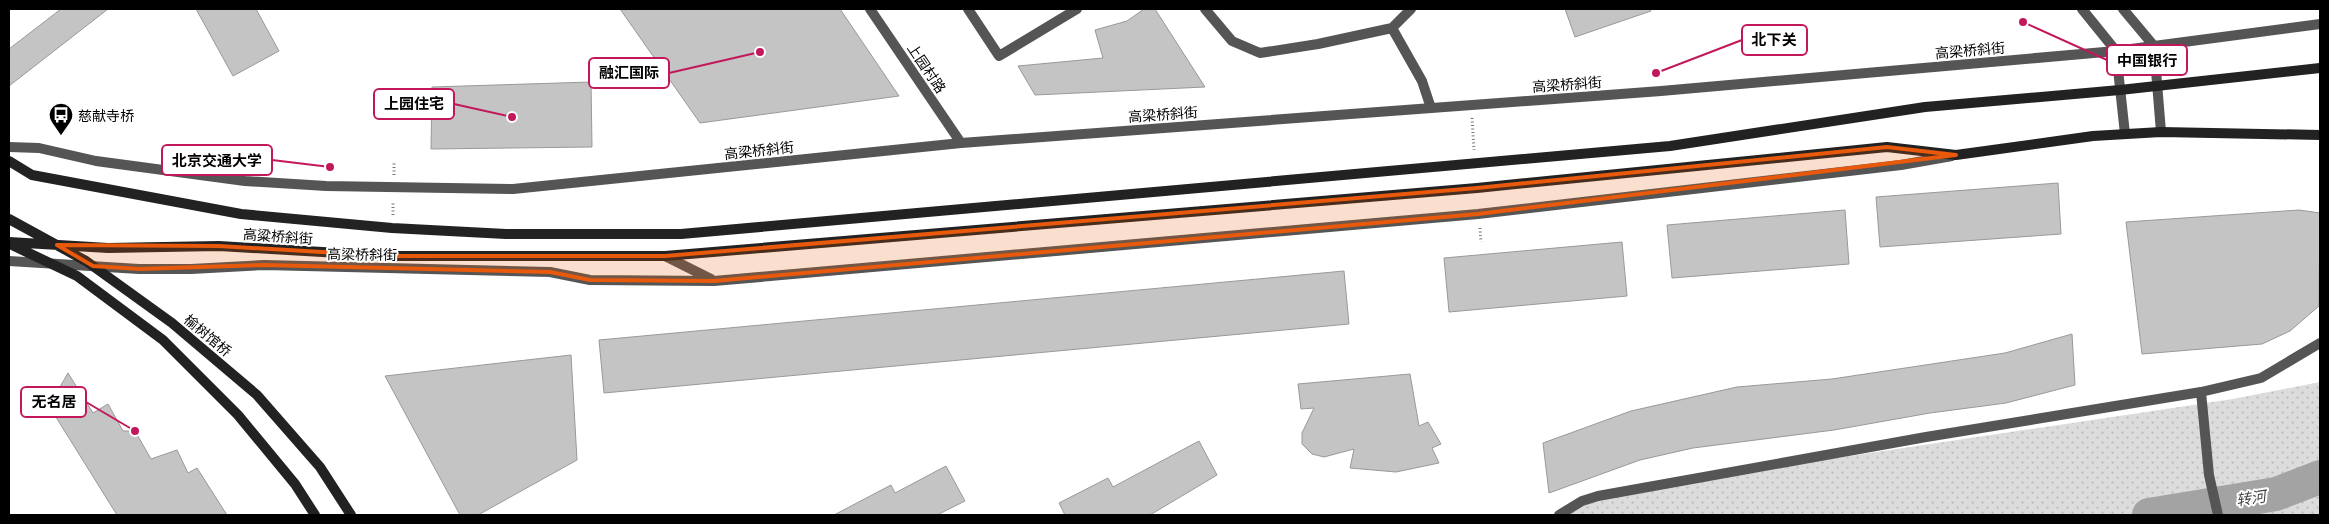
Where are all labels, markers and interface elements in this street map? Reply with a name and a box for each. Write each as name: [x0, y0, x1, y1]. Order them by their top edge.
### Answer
callout: 北下关: [1742, 25, 1807, 55]
text: 北下关: [1751, 28, 1797, 51]
street label: 高梁桥斜街: [1934, 36, 2006, 64]
street label: 上园村路: [903, 39, 951, 97]
callout: 中国银行: [2107, 45, 2187, 75]
text: 中国银行: [2117, 49, 2177, 72]
callout: 融汇国际: [589, 58, 669, 88]
text: 融汇国际: [599, 61, 659, 84]
street label: 高梁桥斜街: [1531, 71, 1603, 97]
callout: 上园住宅: [374, 89, 454, 119]
text: 上园住宅: [384, 92, 444, 115]
street label: 高梁桥斜街: [1127, 101, 1199, 127]
bus stop icon: 慈献寺桥: [48, 102, 74, 136]
place label: 慈献寺桥: [78, 105, 134, 126]
street label: 高梁桥斜街: [723, 136, 795, 164]
callout: 北京交通大学: [162, 145, 272, 175]
text: 北京交通大学: [172, 149, 262, 172]
street label: 高粱桥斜街: [242, 223, 314, 249]
street label: 高梁桥斜街: [327, 243, 397, 265]
street label: 榆树馆桥: [180, 309, 236, 361]
callout: 无名居: [21, 387, 86, 417]
text: 无名居: [31, 390, 77, 413]
water label: 转河: [2234, 484, 2271, 512]

